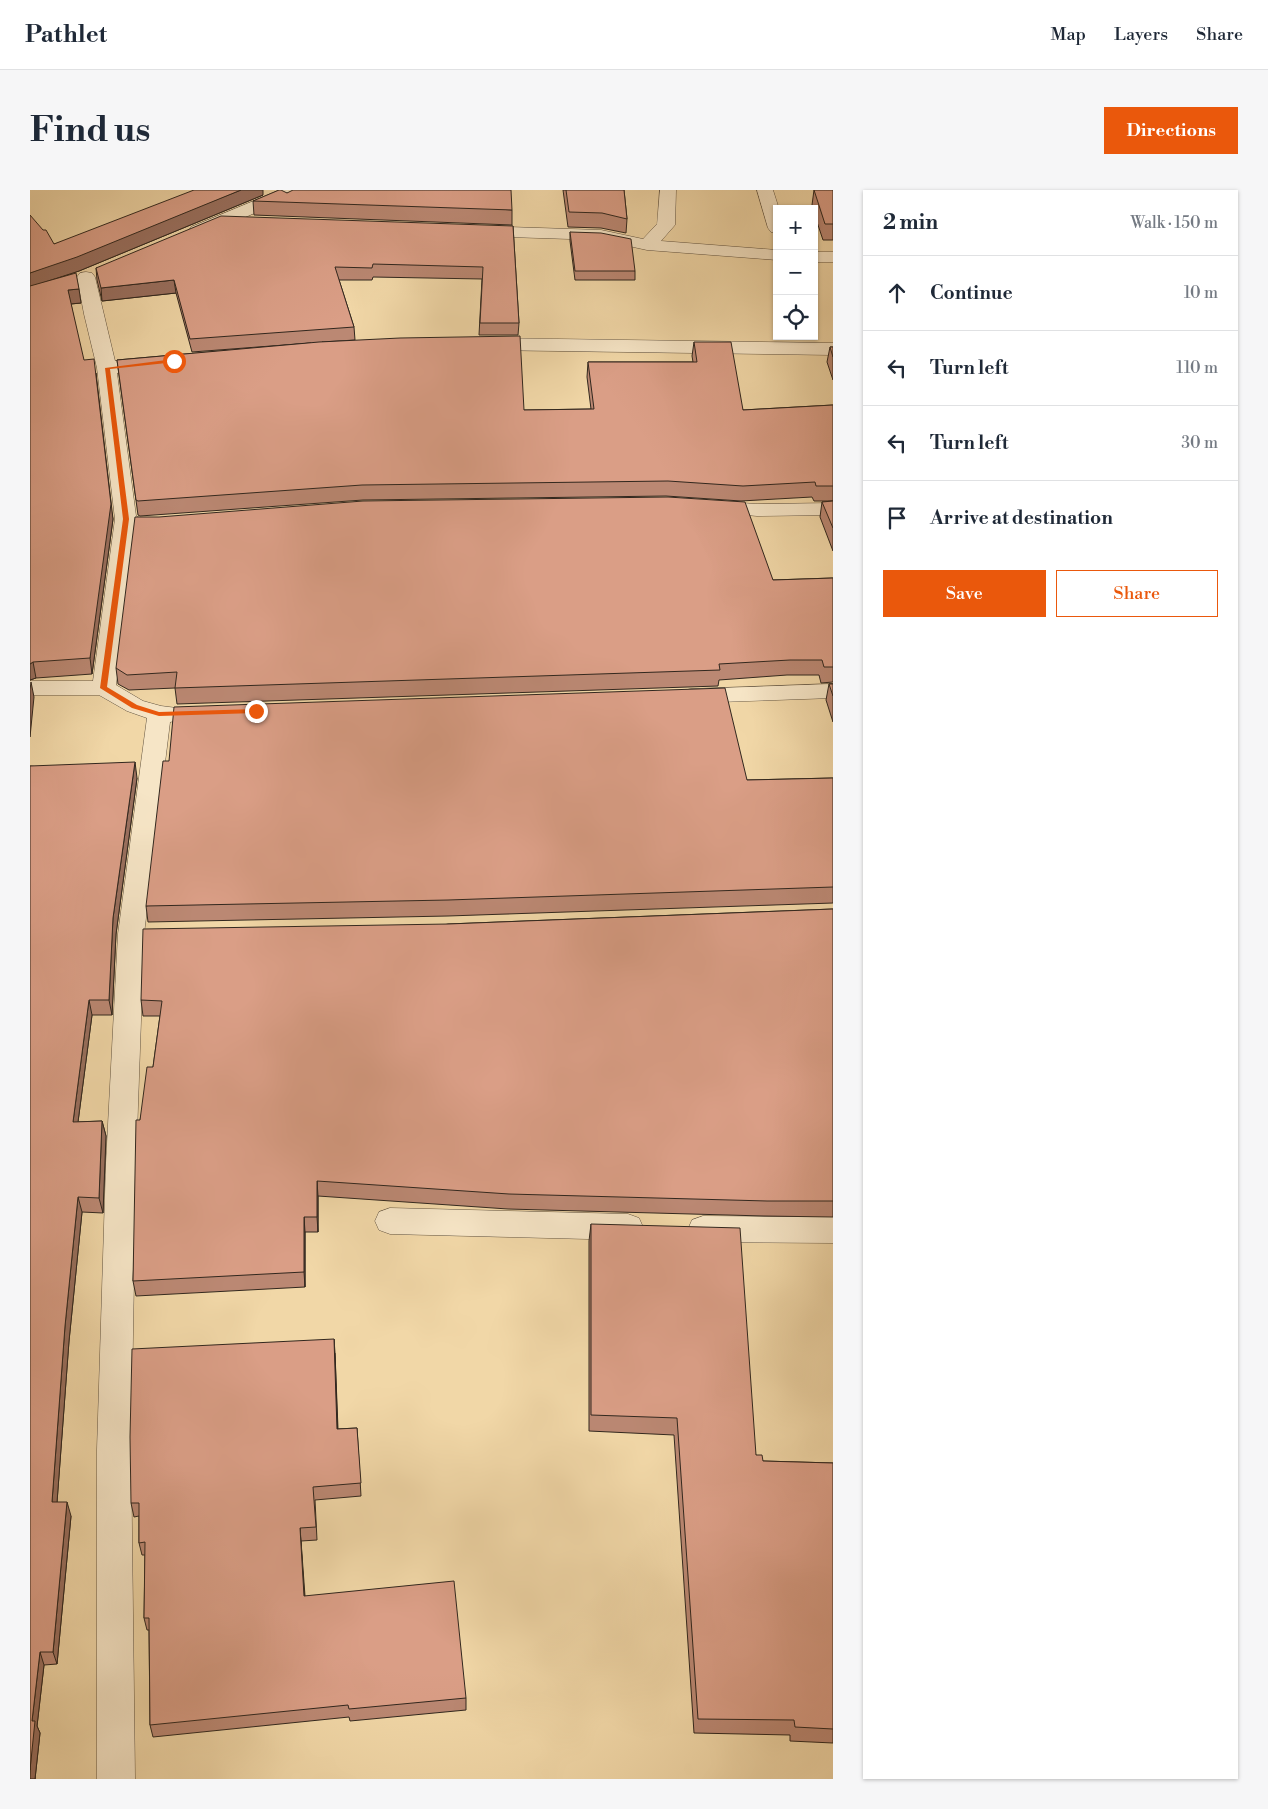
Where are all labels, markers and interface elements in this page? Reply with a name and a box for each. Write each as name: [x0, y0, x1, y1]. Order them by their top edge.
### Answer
text: Pathlet: [25, 20, 107, 50]
text: Map: [1051, 23, 1086, 46]
text: Layers: [1114, 23, 1168, 46]
text: Share: [1196, 23, 1243, 46]
button: Directions: [1104, 107, 1238, 154]
text: Find us: [30, 109, 150, 152]
map controls: [773, 205, 818, 340]
button: +: [773, 205, 818, 250]
text: 2 min: [883, 210, 938, 236]
text: Walk · 150 m: [1130, 213, 1218, 233]
button: −: [773, 250, 818, 295]
icon: ahead: [883, 279, 911, 307]
text: Continue: [930, 281, 1013, 305]
text: 10 m: [1184, 283, 1218, 303]
button: locate: [773, 295, 818, 340]
route start: [163, 350, 186, 373]
icon: left: [883, 354, 911, 382]
text: Turn left: [930, 356, 1009, 380]
text: 110 m: [1176, 358, 1218, 378]
icon: left: [883, 429, 911, 457]
text: Turn left: [930, 431, 1009, 455]
text: 30 m: [1181, 433, 1218, 453]
icon: arrive: [883, 504, 911, 532]
text: Arrive at destination: [930, 506, 1113, 530]
button: Save: [883, 570, 1046, 617]
button: Share: [1056, 570, 1218, 617]
route end: [245, 700, 268, 723]

